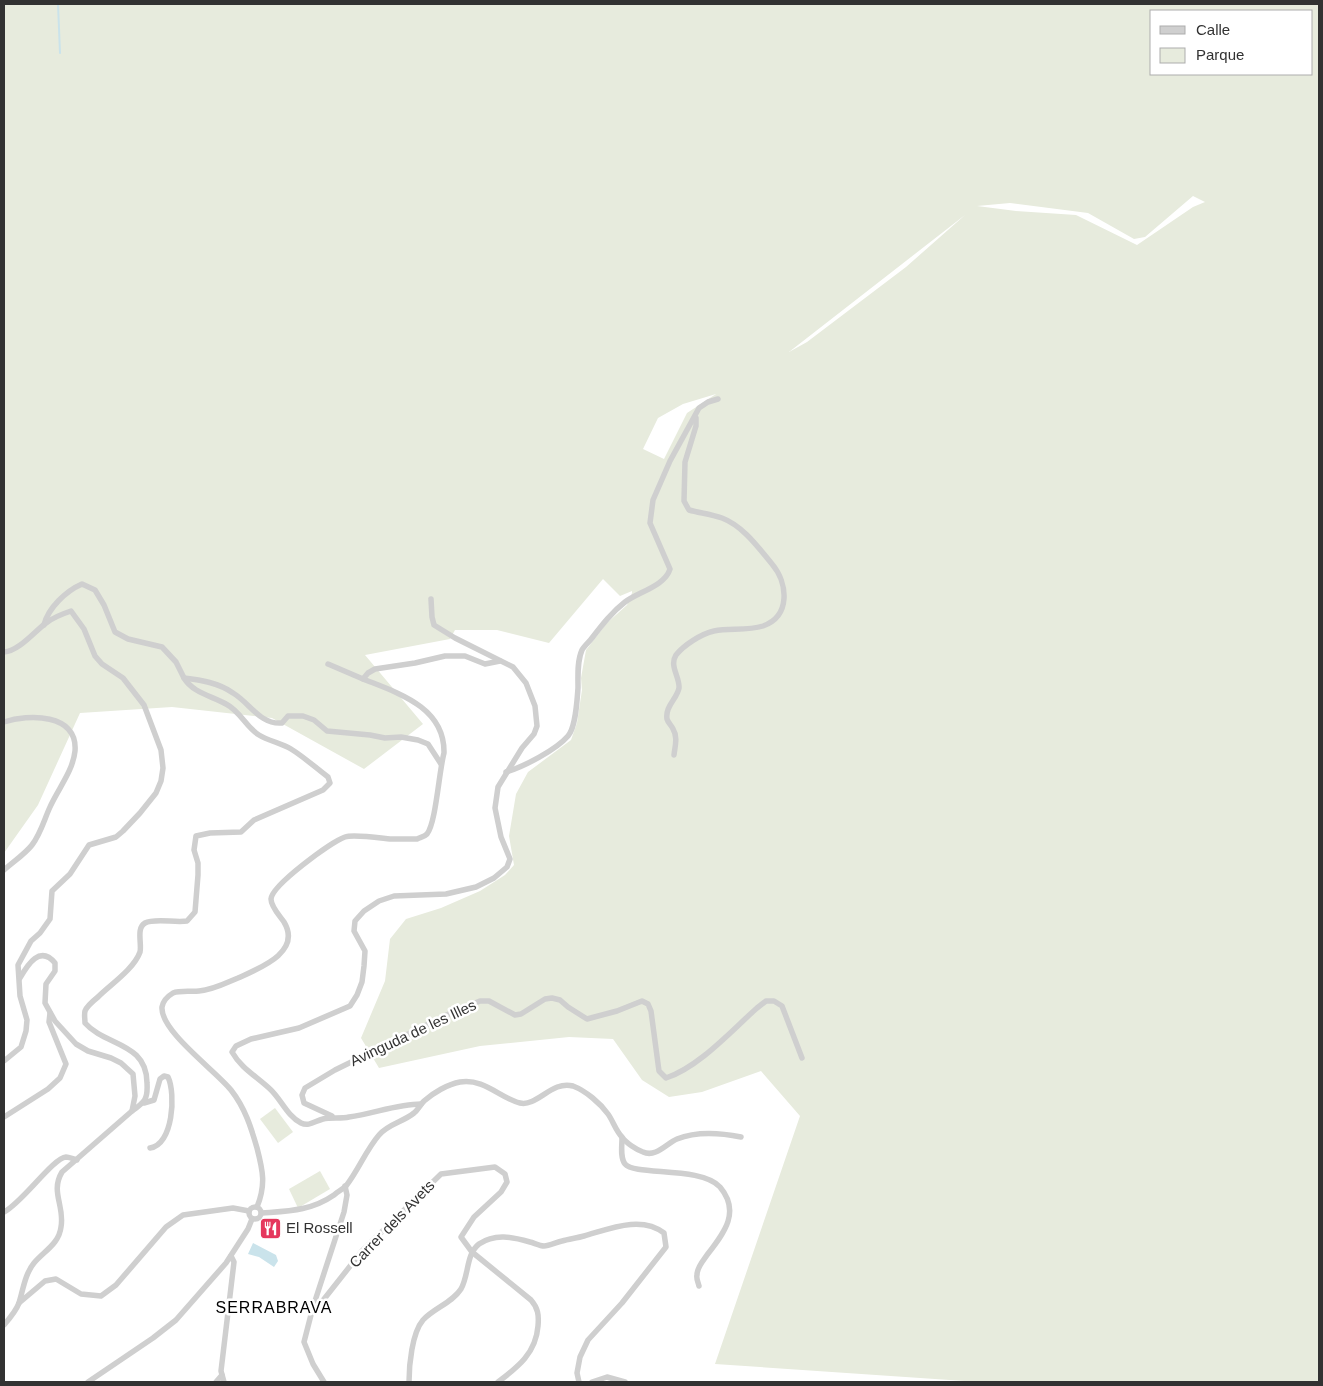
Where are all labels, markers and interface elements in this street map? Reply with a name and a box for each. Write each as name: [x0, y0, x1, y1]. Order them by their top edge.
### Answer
legend: [1150, 10, 1313, 75]
text: Calle: [1196, 21, 1230, 38]
text: Parque: [1196, 46, 1244, 63]
street label: Avinguda de les Illes: [347, 996, 479, 1069]
street label: Carrer dels Avets: [346, 1176, 438, 1271]
restaurant icon: El Rossell: [258, 1216, 282, 1240]
place label: El Rossell: [286, 1219, 353, 1236]
district label: SERRABRAVA: [216, 1299, 333, 1316]

